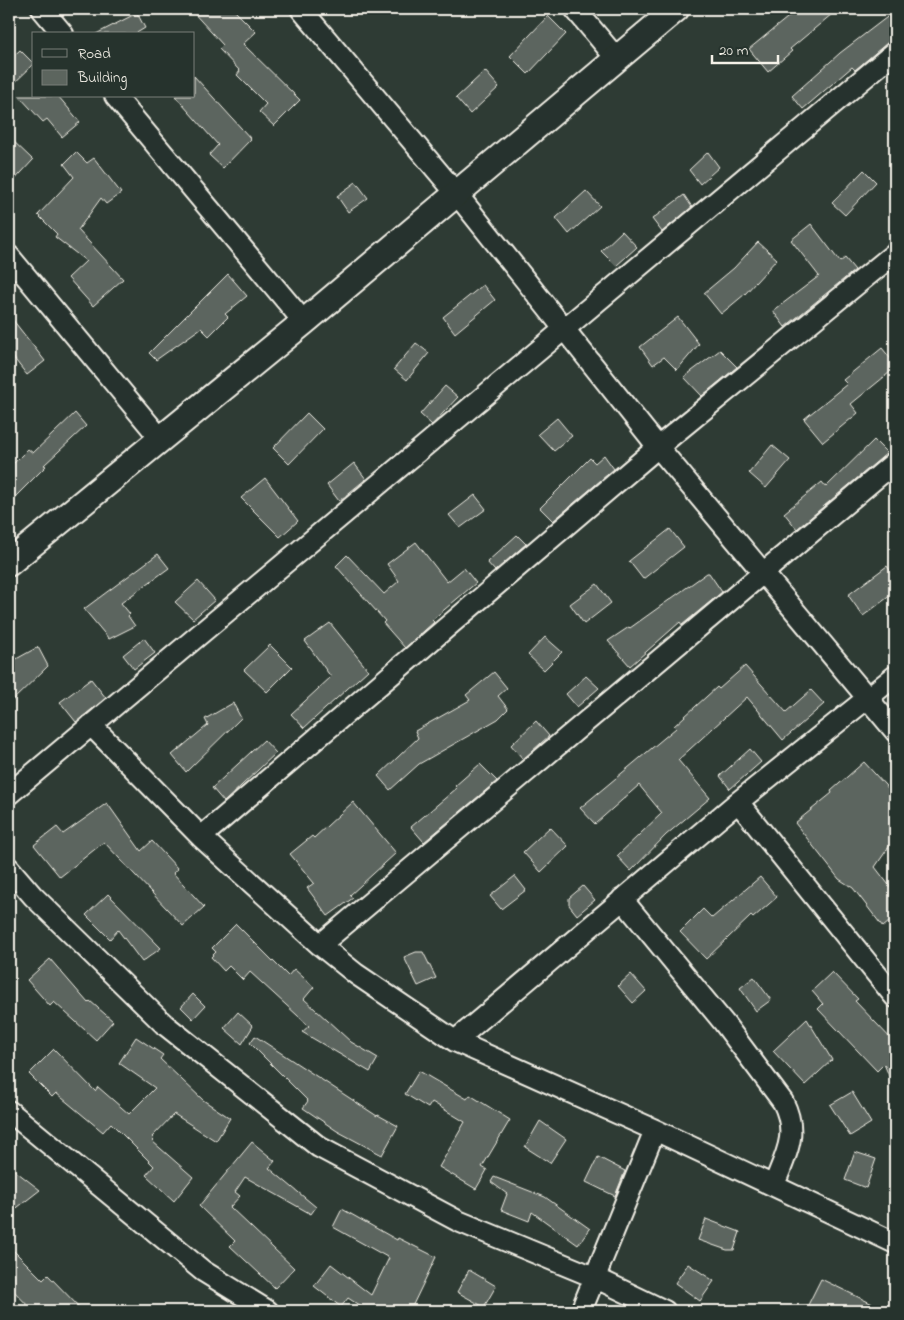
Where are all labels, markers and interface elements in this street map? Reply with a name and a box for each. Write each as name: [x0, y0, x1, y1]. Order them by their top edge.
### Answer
legend: [32, 32, 195, 98]
scale bar: [712, 32, 778, 64]
text: 20 m: [719, 40, 749, 62]
text: Road: [78, 43, 111, 65]
text: Building: [77, 67, 127, 90]

